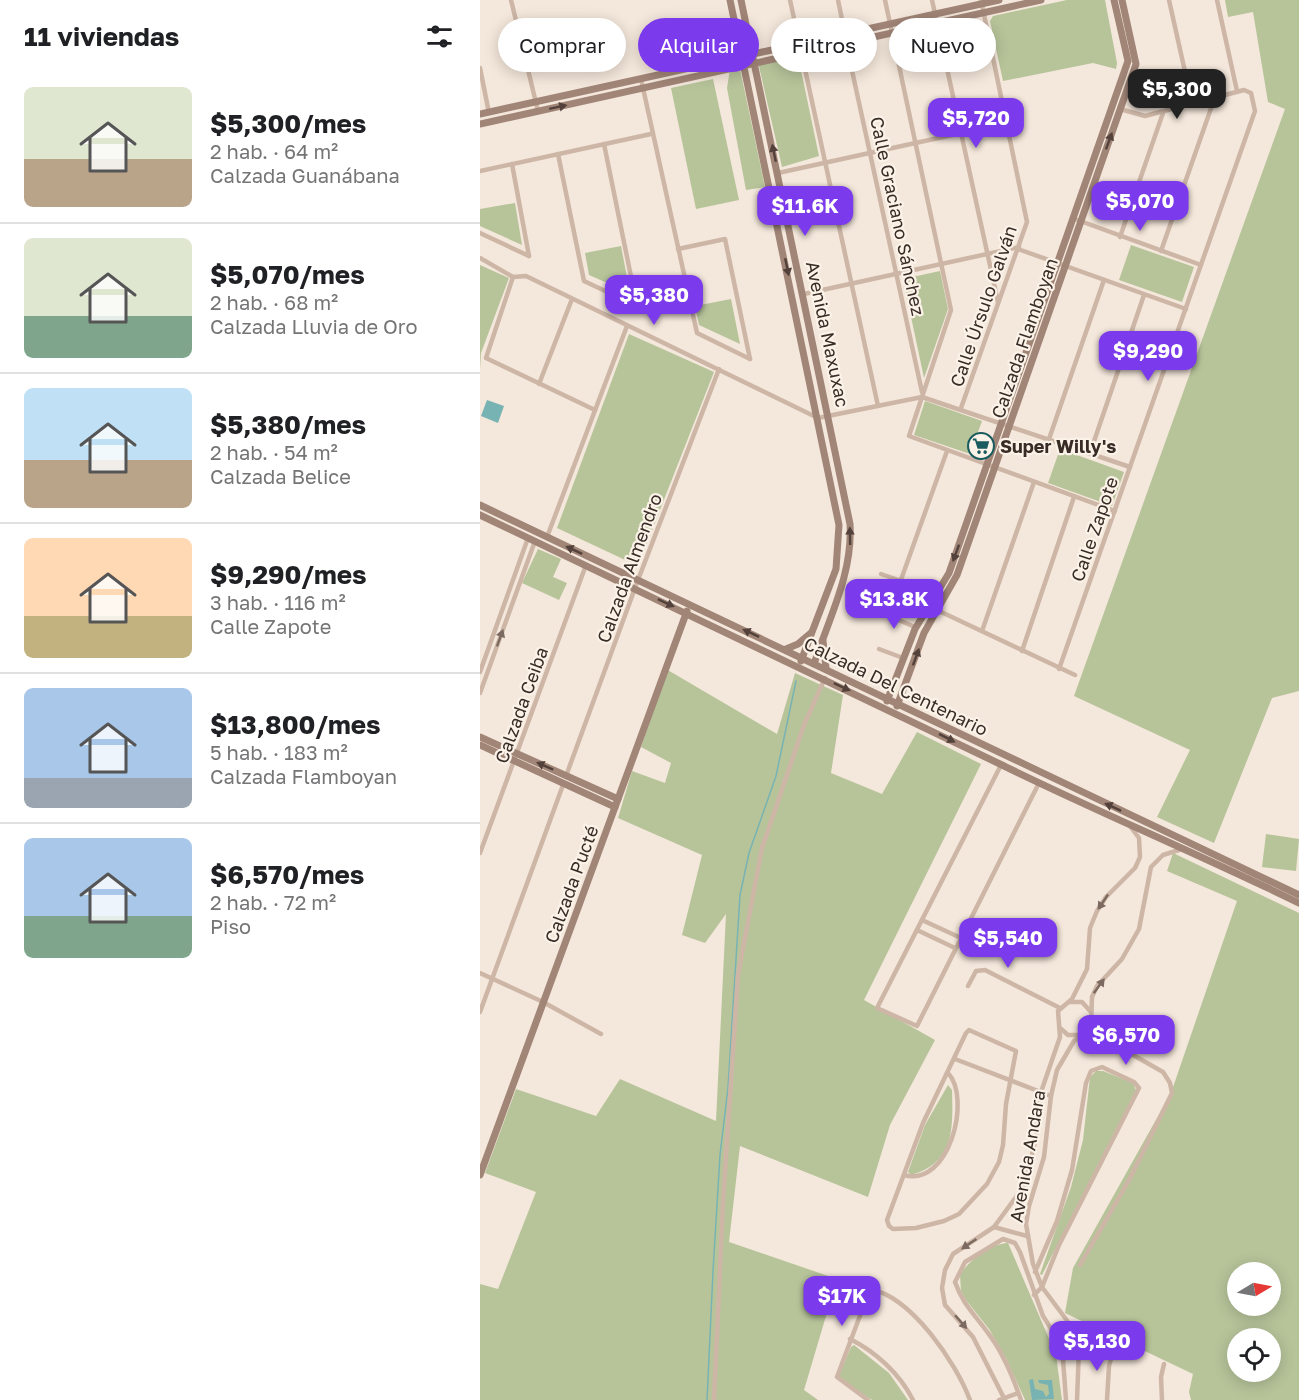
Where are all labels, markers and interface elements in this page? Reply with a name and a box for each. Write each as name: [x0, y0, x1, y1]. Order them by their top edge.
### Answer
chip: Comprar: [498, 18, 626, 72]
chip: Alquilar: [638, 18, 759, 72]
chip: Filtros: [771, 18, 877, 72]
chip: Nuevo: [889, 18, 996, 72]
icon: filters: [423, 20, 456, 53]
text: 11 viviendas: [24, 21, 179, 52]
pin: $5,300: [1128, 69, 1226, 120]
text: $5,300: [1142, 76, 1212, 100]
pin: $5,720: [927, 98, 1025, 149]
one-way arrow: [548, 101, 567, 111]
text: $5,720: [942, 105, 1010, 129]
text: $5,300/mes: [210, 108, 366, 139]
icon: home: [72, 111, 144, 183]
street label: Calle Graciano Sánchez: [866, 115, 930, 317]
one-way arrow: [1104, 132, 1114, 150]
text: 2 hab. · 64 m²: [210, 139, 338, 163]
one-way arrow: [769, 143, 778, 162]
text: Calzada Guanábana: [210, 163, 400, 187]
pin: $5,070: [1091, 181, 1189, 232]
pin: $11.6K: [756, 186, 854, 237]
text: $5,070: [1106, 188, 1174, 212]
text: $11.6K: [771, 193, 839, 217]
street label: Calle Úrsulo Galván: [945, 222, 1021, 390]
street label: Calzada Flamboyan: [986, 255, 1062, 421]
one-way arrow: [783, 258, 792, 277]
text: $5,070/mes: [210, 259, 365, 290]
street label: Avenida Maxuxac: [802, 259, 854, 409]
icon: home: [72, 262, 144, 334]
pin: $5,380: [605, 275, 703, 326]
text: $5,380: [619, 282, 689, 306]
text: 2 hab. · 68 m²: [210, 290, 338, 314]
text: Calzada Lluvia de Oro: [210, 314, 417, 338]
pin: $9,290: [1099, 331, 1197, 382]
text: $9,290: [1113, 338, 1183, 362]
text: $5,380/mes: [210, 409, 366, 440]
icon: home: [72, 412, 144, 484]
supermarket icon: Super Willy's: [966, 431, 996, 461]
place label: Super Willy's: [1000, 435, 1116, 457]
text: 2 hab. · 54 m²: [210, 440, 338, 464]
text: Calzada Belice: [210, 464, 351, 488]
street label: Calle Zapote: [1066, 474, 1122, 584]
street label: Calzada Almendro: [592, 490, 666, 646]
one-way arrow: [845, 526, 855, 545]
one-way arrow: [950, 544, 960, 562]
one-way arrow: [566, 545, 583, 554]
text: $9,290/mes: [210, 559, 367, 590]
icon: home: [72, 562, 144, 634]
pin: $13.8K: [845, 579, 943, 630]
text: $13.8K: [859, 586, 929, 610]
text: 3 hab. · 116 m²: [210, 590, 346, 614]
one-way arrow: [657, 599, 674, 608]
text: Calle Zapote: [210, 614, 331, 638]
one-way arrow: [495, 629, 505, 647]
one-way arrow: [742, 629, 759, 638]
street label: Calzada Del Centenario: [800, 632, 992, 740]
street label: Calzada Ceiba: [490, 644, 552, 766]
one-way arrow: [911, 648, 921, 666]
one-way arrow: [834, 682, 851, 691]
text: $13,800/mes: [210, 709, 381, 740]
icon: home: [72, 712, 144, 784]
one-way arrow: [938, 732, 956, 742]
text: 5 hab. · 183 m²: [210, 740, 348, 764]
one-way arrow: [536, 761, 554, 771]
text: Calzada Flamboyan: [210, 764, 397, 788]
one-way arrow: [1105, 802, 1122, 811]
street label: Calzada Pucté: [540, 822, 602, 946]
text: $6,570/mes: [210, 859, 364, 890]
icon: home: [72, 862, 144, 934]
text: 2 hab. · 72 m²: [210, 890, 336, 914]
one-way arrow: [1097, 893, 1109, 909]
text: Piso: [210, 914, 251, 938]
pin: $5,540: [959, 918, 1057, 969]
text: $5,540: [973, 925, 1043, 949]
one-way arrow: [1093, 978, 1105, 994]
pin: $6,570: [1077, 1015, 1175, 1066]
text: $6,570: [1092, 1022, 1160, 1046]
street label: Avenida Andara: [1005, 1088, 1049, 1224]
one-way arrow: [961, 1238, 977, 1249]
north arrow: [1227, 1262, 1281, 1316]
map controls: [1227, 1262, 1281, 1382]
pin: $17K: [806, 1276, 878, 1327]
text: $17K: [817, 1283, 867, 1307]
one-way arrow: [954, 1314, 967, 1329]
pin: $5,130: [1048, 1321, 1146, 1372]
text: $5,130: [1063, 1328, 1131, 1352]
button: locate: [1227, 1328, 1281, 1382]

